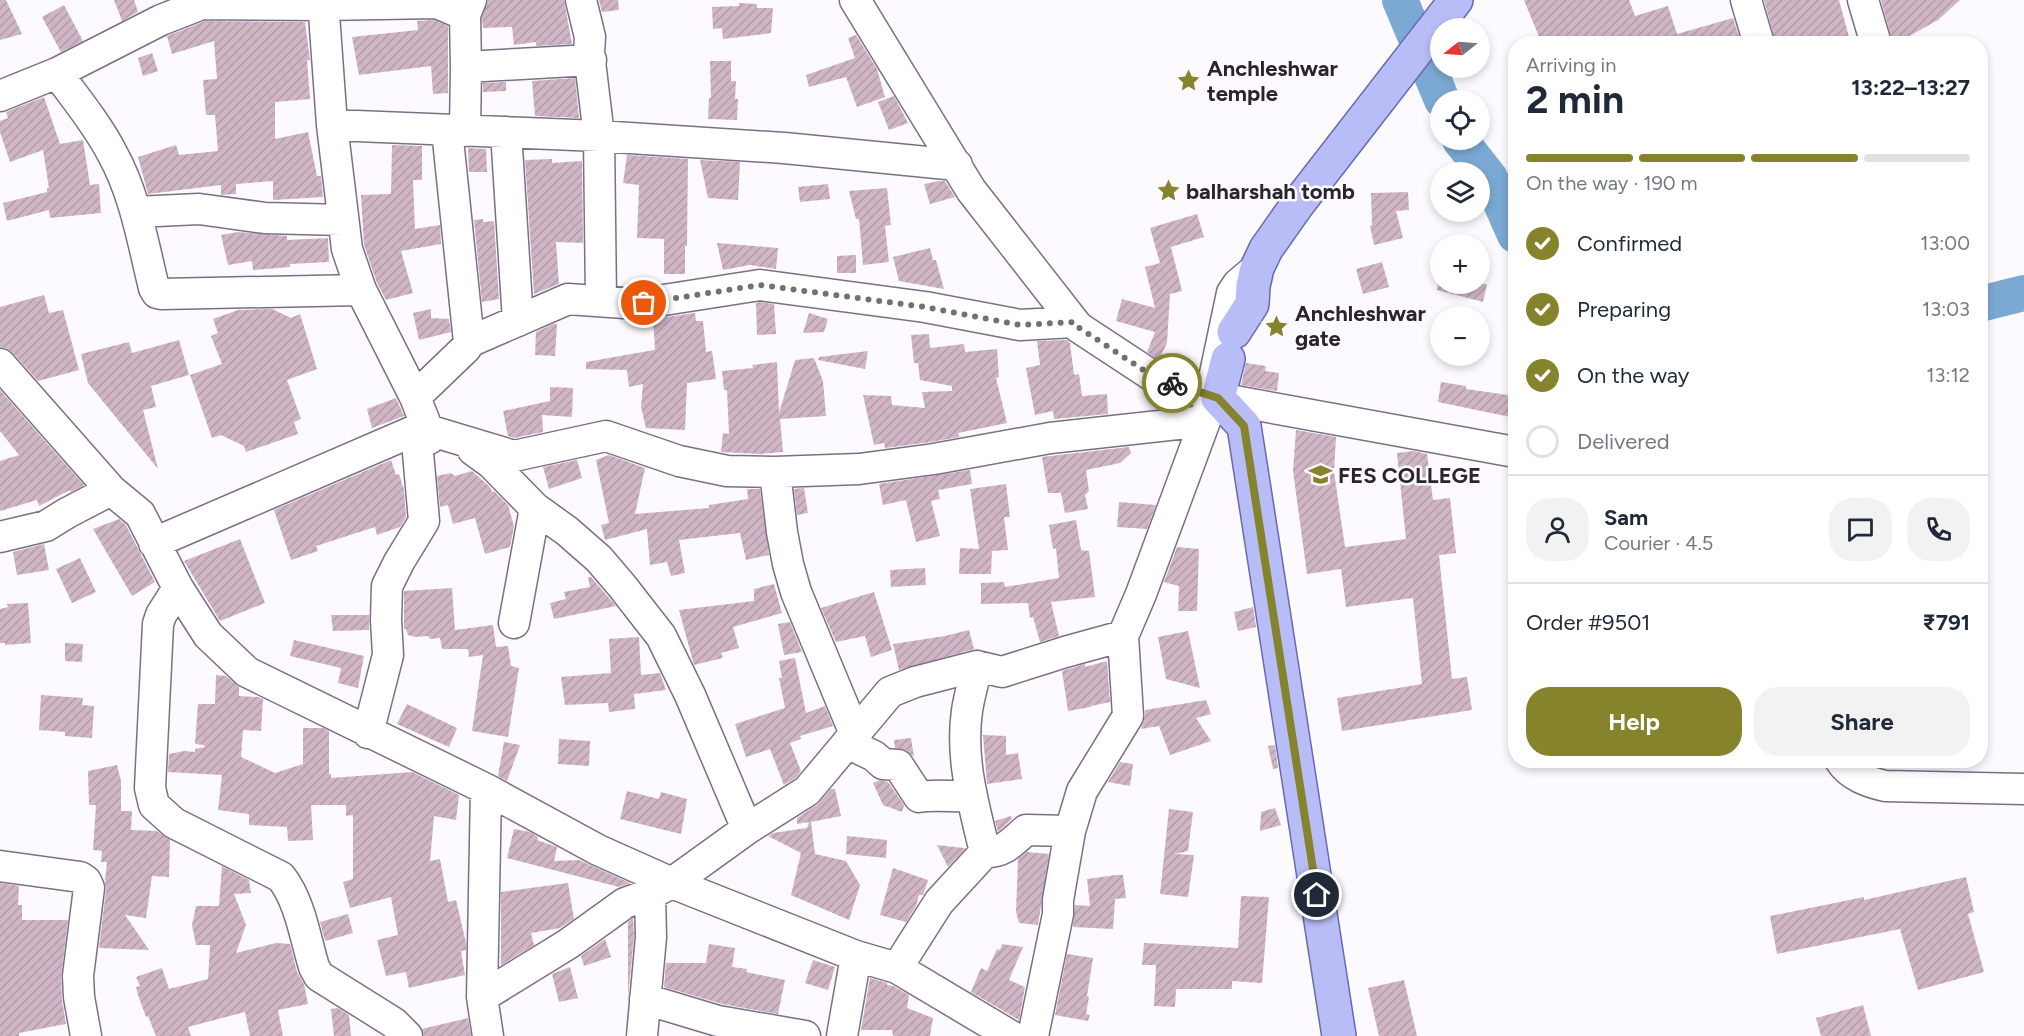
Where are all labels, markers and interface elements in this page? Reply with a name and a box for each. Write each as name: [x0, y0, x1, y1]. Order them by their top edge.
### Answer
north arrow: [1430, 18, 1490, 78]
map controls: [1430, 18, 1490, 366]
text: Arriving in: [1526, 53, 1616, 77]
place label: Anchleshwar temple: [1207, 55, 1339, 107]
place icon: Anchleshwar temple: [1176, 68, 1202, 94]
text: 13:22–13:27: [1851, 74, 1970, 101]
text: 2 min: [1526, 76, 1624, 123]
button: locate: [1430, 90, 1490, 150]
button: layers: [1430, 162, 1490, 222]
text: On the way · 190 m: [1526, 171, 1698, 195]
place icon: balharshah tomb: [1155, 178, 1181, 204]
place label: balharshah tomb: [1186, 178, 1355, 205]
icon: check: [1526, 227, 1559, 260]
text: Confirmed: [1577, 230, 1682, 257]
text: 13:00: [1920, 231, 1970, 255]
button: +: [1430, 234, 1490, 294]
pin: [618, 277, 669, 328]
icon: bag: [627, 286, 660, 319]
icon: check: [1526, 293, 1559, 326]
text: Preparing: [1577, 296, 1671, 323]
text: 13:03: [1922, 297, 1970, 321]
place label: Anchleshwar gate: [1295, 300, 1427, 352]
button: −: [1430, 306, 1490, 366]
place icon: Anchleshwar gate: [1264, 313, 1290, 339]
courier: [1142, 353, 1202, 413]
icon: check: [1526, 359, 1559, 392]
text: On the way: [1577, 362, 1689, 389]
text: 13:12: [1926, 363, 1970, 387]
icon: bike: [1156, 367, 1189, 400]
text: Delivered: [1577, 428, 1670, 455]
school or university icon: FES COLLEGE: [1307, 462, 1333, 488]
place label: FES COLLEGE: [1338, 462, 1481, 489]
button: person: [1526, 498, 1589, 561]
button: chat: [1829, 498, 1892, 561]
button: phone: [1907, 498, 1970, 561]
text: Sam: [1604, 504, 1648, 531]
text: Courier · 4.5: [1604, 531, 1713, 555]
text: Order #9501: [1526, 609, 1650, 636]
text: ₹791: [1923, 609, 1970, 636]
button: Help: [1526, 687, 1742, 756]
button: Share: [1754, 687, 1970, 756]
pin: [1291, 869, 1342, 920]
icon: home: [1300, 878, 1333, 911]

